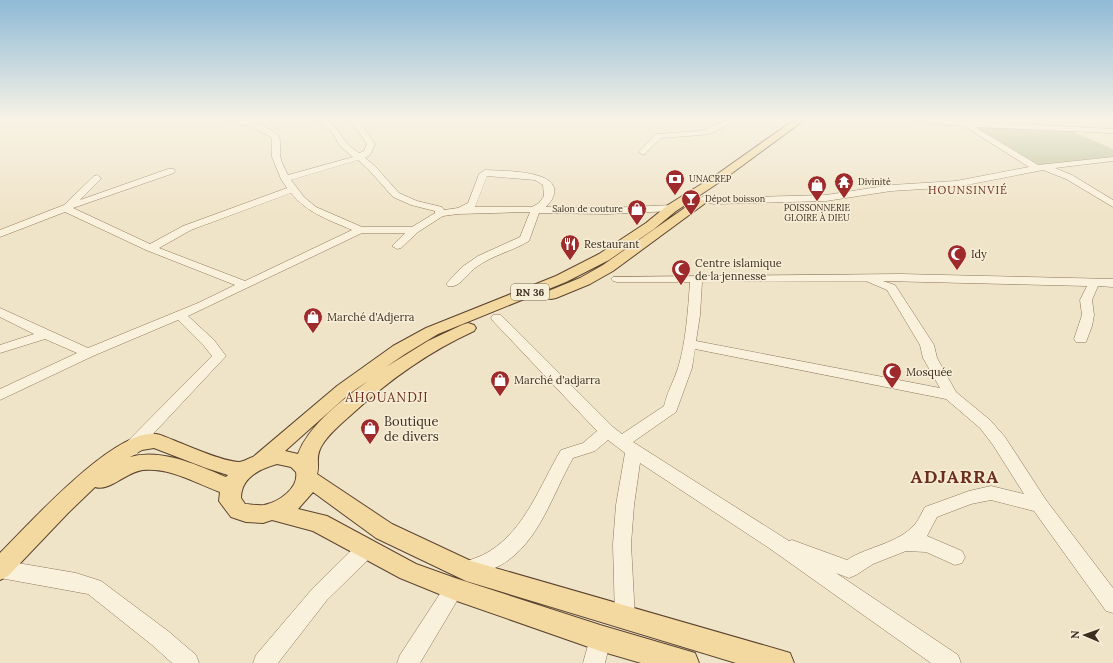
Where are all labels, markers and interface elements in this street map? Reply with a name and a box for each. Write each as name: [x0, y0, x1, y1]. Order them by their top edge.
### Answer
bank icon: UNACREP: [664, 168, 686, 196]
temple icon: Divinité: [833, 171, 855, 199]
place label: UNACREP: [689, 173, 732, 184]
shop icon: POISSONNERIE GLOIRE À DIEU: [806, 174, 828, 202]
place label: Divinité: [858, 176, 891, 187]
district label: HOUNSINVIÉ: [928, 183, 1008, 197]
bar icon: Dépot boisson: [680, 188, 702, 216]
place label: Dépot boisson: [705, 193, 766, 204]
shop icon: Salon de couture: [626, 198, 648, 226]
place label: POISSONNERIE GLOIRE À DIEU: [784, 202, 851, 223]
place label: Salon de couture: [552, 203, 623, 214]
restaurant icon: Restaurant: [559, 233, 581, 261]
place label: Restaurant: [584, 237, 640, 251]
mosque icon: Idy: [946, 243, 968, 271]
place label: Idy: [971, 247, 987, 261]
place label: Centre islamique de la jennesse: [695, 256, 782, 283]
mosque icon: Centre islamique de la jennesse: [670, 258, 692, 286]
road number: RN 36: [511, 284, 549, 300]
shop icon: Marché d'Adjerra: [302, 306, 324, 334]
place label: Marché d'Adjerra: [327, 310, 415, 324]
mosque icon: Mosquée: [881, 361, 903, 389]
place label: Mosquée: [906, 365, 952, 379]
shop icon: Marché d'adjarra: [489, 369, 511, 397]
place label: Marché d'adjarra: [514, 373, 601, 387]
district label: AHOUANDJI: [344, 389, 429, 406]
place label: Boutique de divers: [384, 413, 439, 445]
shop icon: Boutique de divers: [359, 417, 381, 445]
district label: ADJARRA: [911, 465, 999, 488]
north arrow: [1065, 615, 1105, 655]
text: N: [1068, 630, 1082, 639]

